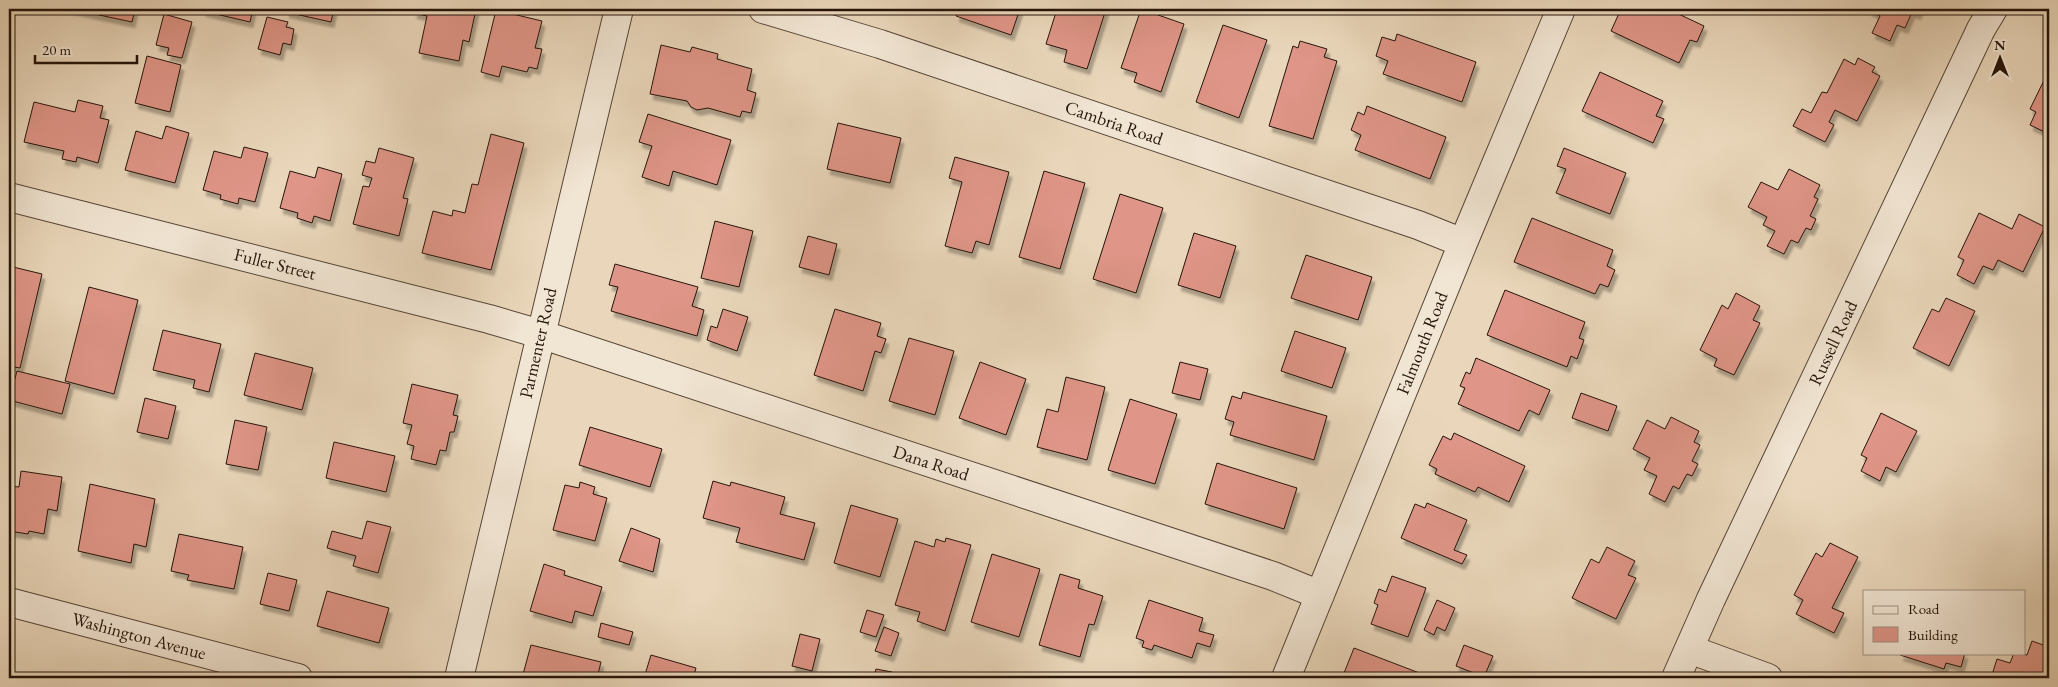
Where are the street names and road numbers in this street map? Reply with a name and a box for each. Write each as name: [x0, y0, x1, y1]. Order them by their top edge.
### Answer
street label: Cambria Road: [1062, 95, 1167, 150]
street label: Fuller Street: [232, 242, 319, 285]
street label: Parmenter Road: [514, 285, 562, 400]
street label: Falmouth Road: [1390, 287, 1453, 398]
street label: Russell Road: [1803, 296, 1863, 389]
street label: Dana Road: [890, 439, 973, 486]
street label: Washington Avenue: [69, 607, 209, 664]

